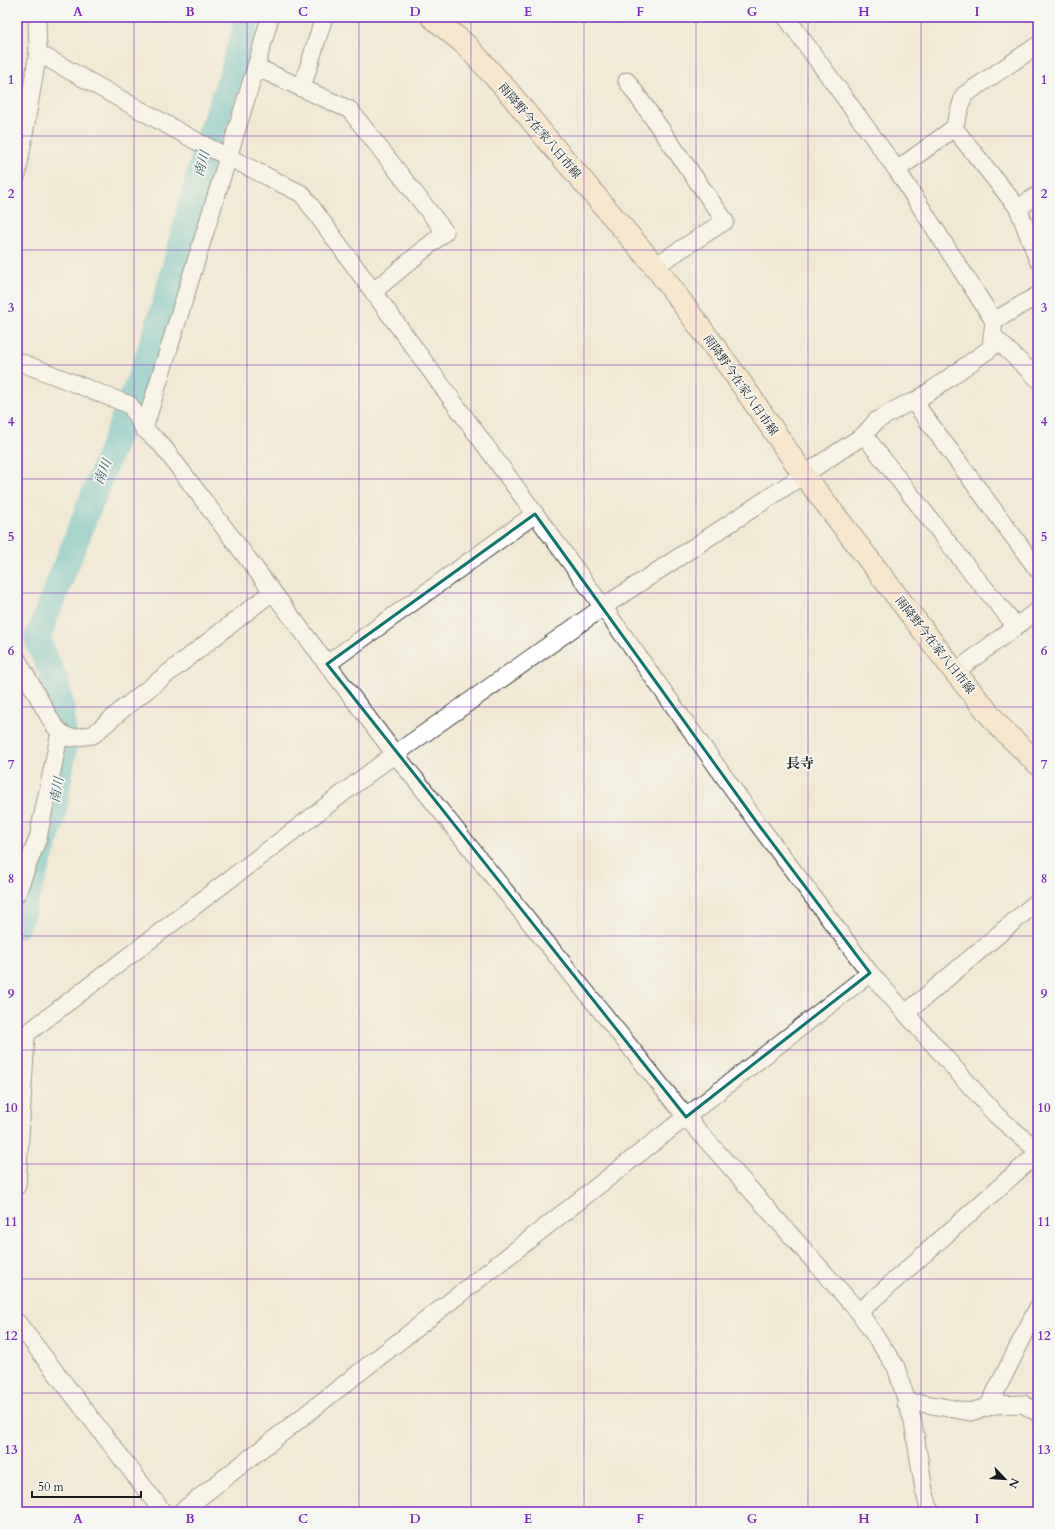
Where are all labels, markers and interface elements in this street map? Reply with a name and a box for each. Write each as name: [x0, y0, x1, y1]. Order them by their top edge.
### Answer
text: A: [73, 3, 83, 21]
text: B: [185, 3, 195, 21]
text: C: [298, 3, 308, 21]
text: D: [409, 3, 421, 21]
text: E: [524, 3, 532, 21]
text: F: [636, 3, 644, 21]
text: G: [747, 3, 758, 21]
text: H: [858, 3, 870, 21]
text: I: [974, 3, 980, 21]
text: 1: [8, 71, 14, 89]
text: 1: [1041, 71, 1047, 89]
street label: 雨降野今在家八日市線: [495, 80, 585, 182]
water label: 南川: [190, 147, 215, 179]
text: 2: [8, 185, 15, 203]
text: 2: [1041, 185, 1048, 203]
text: 3: [8, 299, 15, 317]
text: 3: [1041, 299, 1048, 317]
street label: 雨降野今在家八日市線: [700, 331, 782, 439]
text: 4: [8, 413, 15, 431]
text: 4: [1041, 413, 1048, 431]
water label: 南川: [90, 455, 117, 487]
text: 5: [8, 528, 14, 546]
text: 5: [1041, 528, 1047, 546]
street label: 雨降野今在家八日市線: [892, 593, 978, 697]
text: 6: [8, 642, 15, 660]
text: 6: [1041, 642, 1048, 660]
district label: 長寺: [786, 754, 814, 773]
text: 7: [8, 756, 15, 774]
text: 7: [1041, 756, 1048, 774]
water label: 南川: [46, 774, 68, 804]
text: 8: [8, 870, 14, 888]
text: 8: [1041, 870, 1047, 888]
text: 9: [8, 985, 15, 1003]
text: 9: [1041, 985, 1048, 1003]
text: 10: [4, 1099, 18, 1117]
text: 10: [1037, 1099, 1051, 1117]
text: 11: [4, 1213, 18, 1231]
text: 11: [1037, 1213, 1051, 1231]
text: 12: [4, 1327, 18, 1345]
text: 12: [1037, 1327, 1051, 1345]
text: 13: [4, 1441, 18, 1459]
text: 13: [1037, 1441, 1051, 1459]
north arrow: [985, 1459, 1025, 1499]
scale bar: [32, 1473, 141, 1499]
text: N: [1005, 1476, 1022, 1491]
text: 50 m: [38, 1479, 65, 1495]
text: A: [73, 1510, 83, 1528]
text: B: [185, 1510, 195, 1528]
text: C: [298, 1510, 308, 1528]
text: D: [409, 1510, 421, 1528]
text: E: [524, 1510, 532, 1528]
text: F: [636, 1510, 644, 1528]
text: G: [747, 1510, 758, 1528]
text: H: [858, 1510, 870, 1528]
text: I: [974, 1510, 980, 1528]

